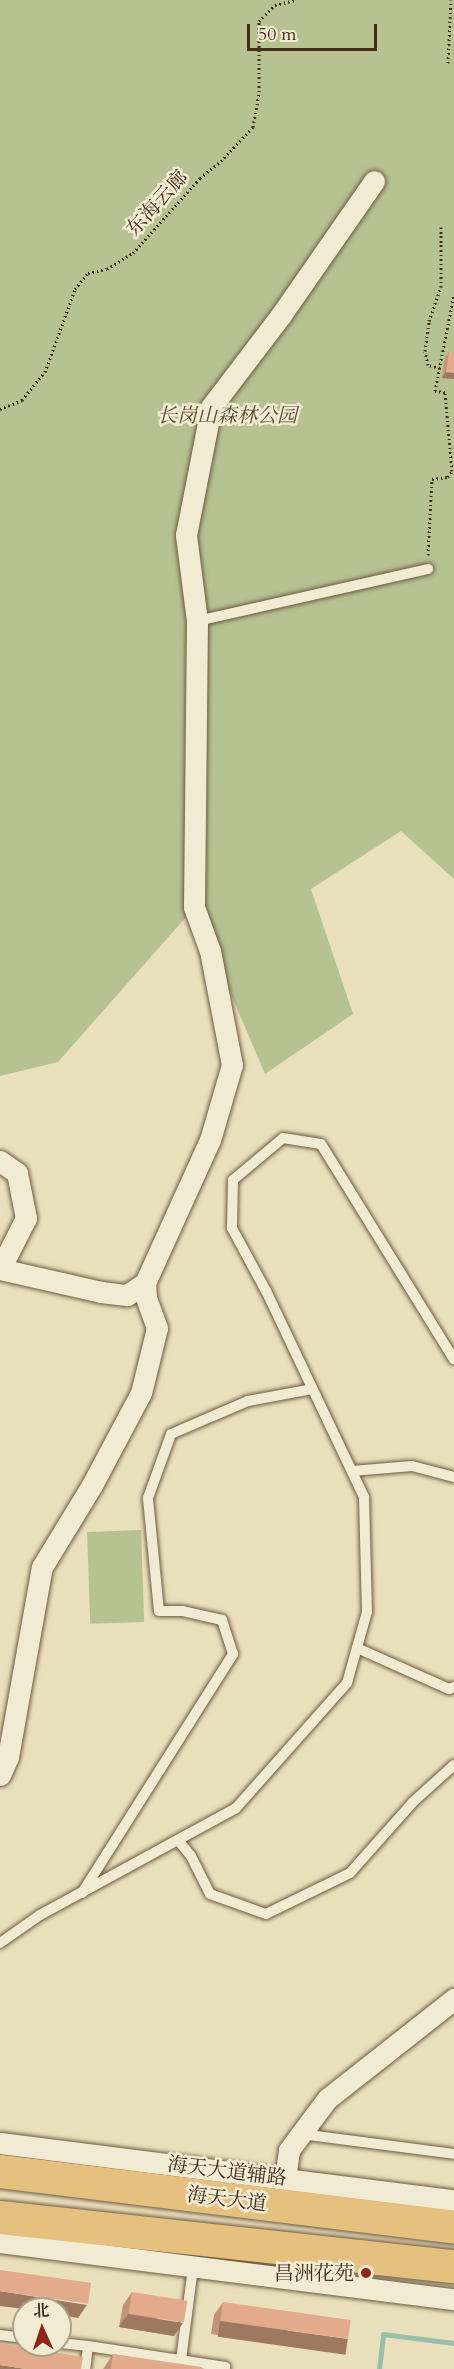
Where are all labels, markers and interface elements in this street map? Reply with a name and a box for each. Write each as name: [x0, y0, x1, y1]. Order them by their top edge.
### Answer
scale bar: [250, 12, 380, 50]
text: 50 m: [258, 22, 297, 47]
street label: 东海云廊: [121, 165, 193, 241]
park label: 长岗山森林公园: [157, 403, 297, 427]
street label: 海天大道辅路: [166, 2152, 288, 2190]
street label: 海天大道: [186, 2182, 268, 2216]
place label: 昌洲花苑: [274, 2261, 354, 2285]
marker: 昌洲花苑: [359, 2266, 373, 2280]
north arrow: [12, 2297, 72, 2357]
text: 北: [33, 2300, 50, 2322]

